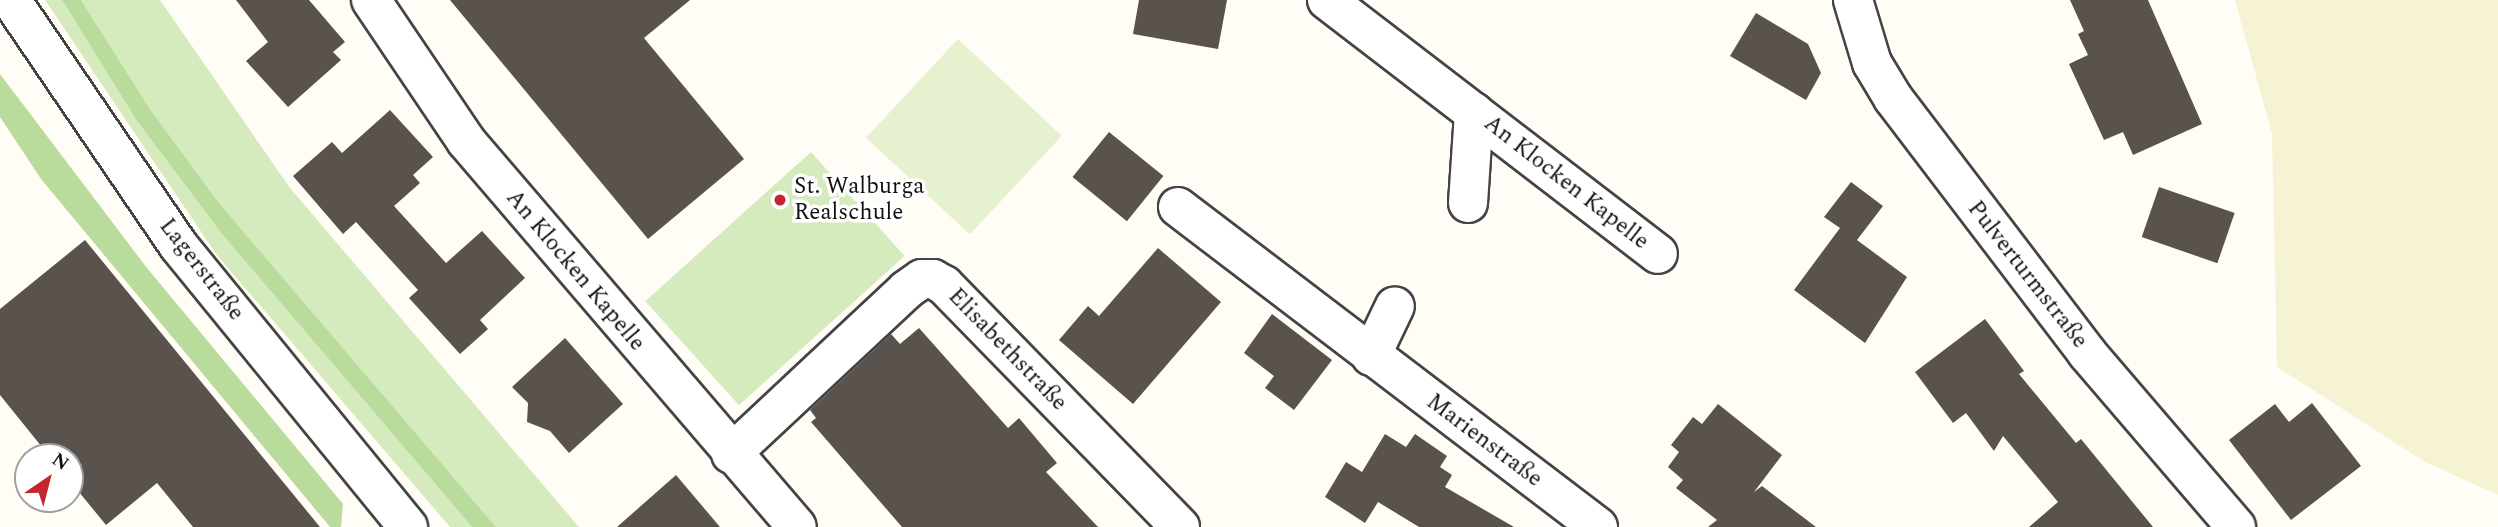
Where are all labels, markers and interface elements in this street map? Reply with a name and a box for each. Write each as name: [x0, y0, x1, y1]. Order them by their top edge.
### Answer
street label: An Klocken Kapelle: [1478, 110, 1654, 256]
place label: St. Walburga Realschule: [794, 173, 925, 227]
street label: An Klocken Kapelle: [500, 185, 650, 357]
marker: St. Walburga Realschule: [772, 192, 788, 208]
street label: Pulverturmstraße: [1961, 196, 2093, 354]
street label: Lagerstraße: [153, 213, 249, 327]
street label: Elisabethstraße: [942, 283, 1072, 417]
street label: Marienstraße: [1421, 389, 1547, 493]
north arrow: [14, 443, 84, 513]
text: N: [46, 446, 75, 478]

